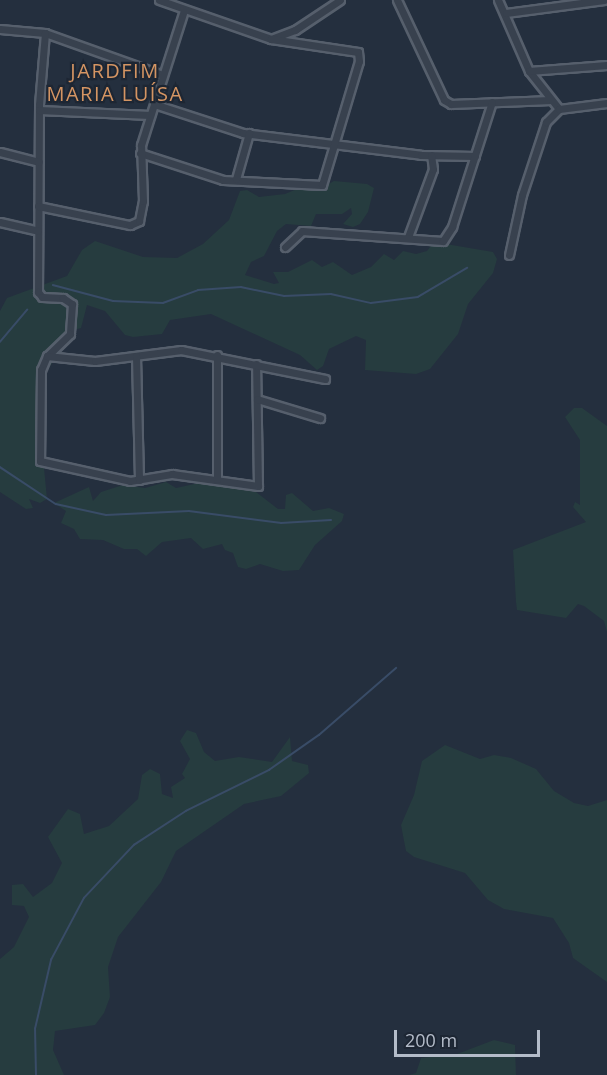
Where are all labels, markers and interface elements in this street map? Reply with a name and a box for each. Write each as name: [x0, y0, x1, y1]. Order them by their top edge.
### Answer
district label: JARDFIM MARIA LUÍSA: [46, 59, 184, 106]
scale bar: [397, 1018, 542, 1056]
text: 200 m: [405, 1028, 457, 1052]

